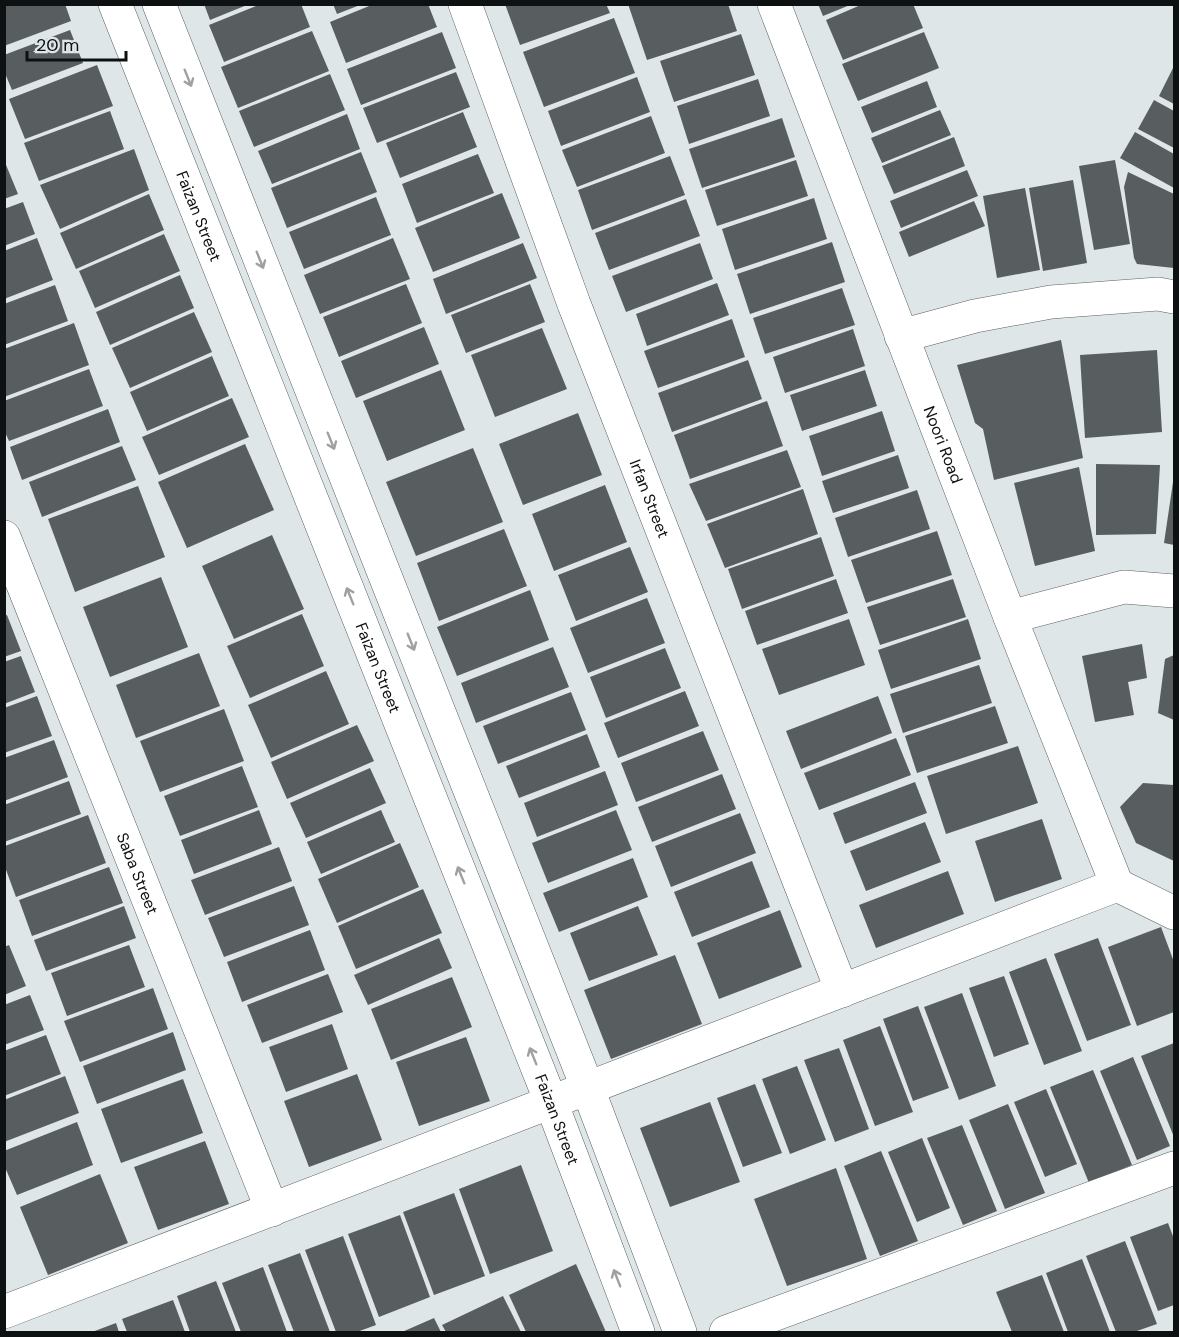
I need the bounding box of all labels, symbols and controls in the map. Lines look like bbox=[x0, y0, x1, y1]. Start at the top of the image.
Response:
scale bar bbox=[27, 24, 126, 62]
text: 20 m bbox=[36, 33, 79, 57]
one-way arrow bbox=[183, 69, 194, 87]
street label: Faizan Street bbox=[171, 168, 226, 264]
one-way arrow bbox=[255, 250, 266, 268]
street label: Noori Road bbox=[919, 403, 968, 486]
one-way arrow bbox=[327, 431, 338, 450]
street label: Irfan Street bbox=[625, 457, 674, 541]
one-way arrow bbox=[344, 588, 355, 606]
street label: Faizan Street bbox=[351, 620, 405, 716]
one-way arrow bbox=[406, 632, 417, 651]
street label: Saba Street bbox=[112, 829, 163, 918]
one-way arrow bbox=[455, 866, 466, 885]
one-way arrow bbox=[527, 1047, 538, 1066]
street label: Faizan Street bbox=[530, 1071, 584, 1168]
one-way arrow bbox=[611, 1269, 622, 1288]

